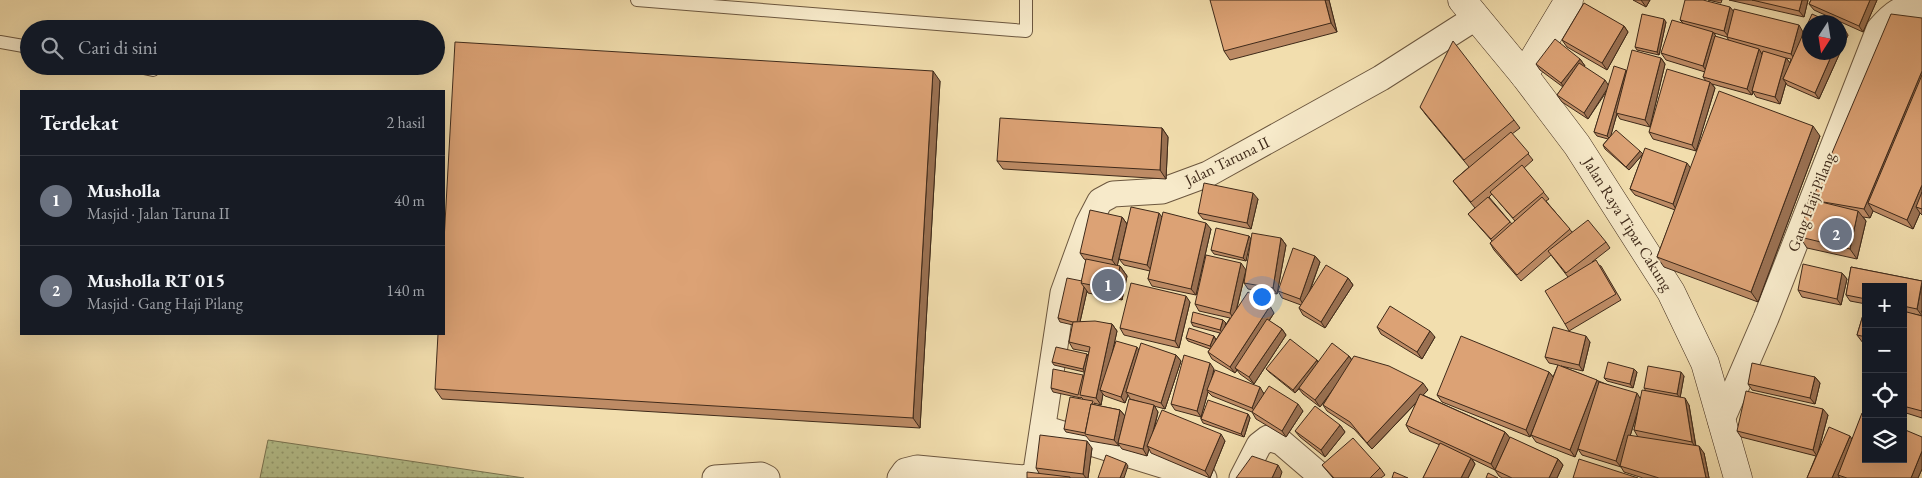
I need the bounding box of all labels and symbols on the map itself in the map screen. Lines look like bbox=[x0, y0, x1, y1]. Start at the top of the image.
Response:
north arrow bbox=[1802, 15, 1847, 60]
street label: Jalan Taruna II bbox=[1179, 131, 1273, 191]
street label: Gang Haji Pilang bbox=[1782, 148, 1840, 255]
street label: Jalan Raya Tipar Cakung bbox=[1577, 151, 1678, 296]
pin: 2 bbox=[1820, 215, 1852, 253]
pin: 1 bbox=[1092, 266, 1124, 304]
your location bbox=[1249, 284, 1275, 310]

